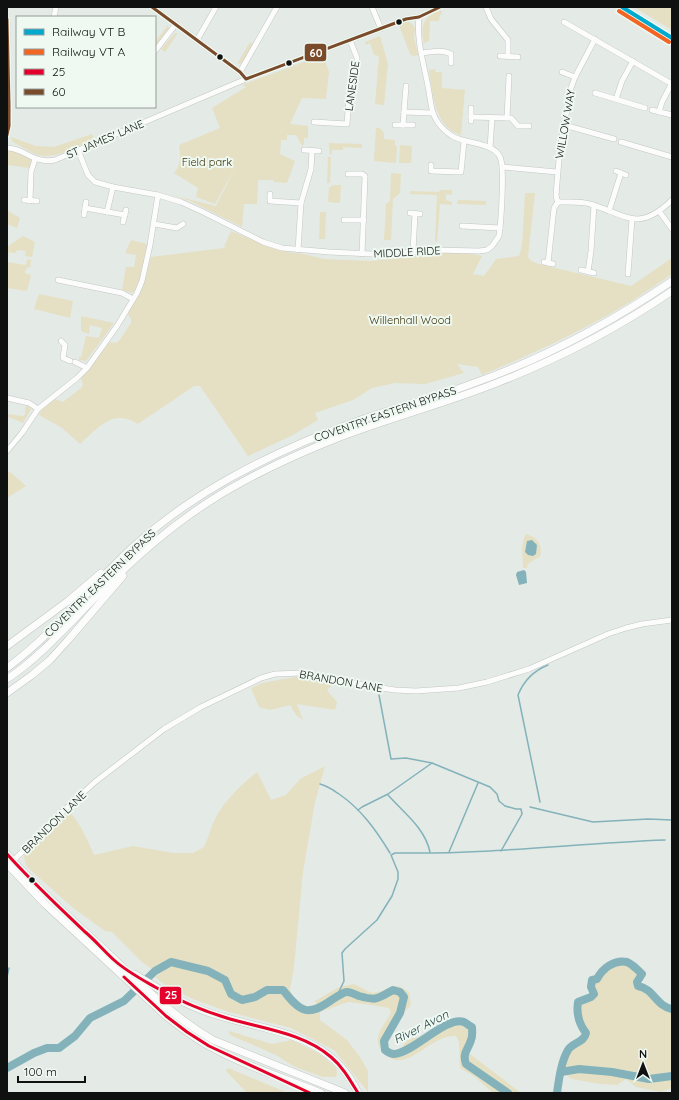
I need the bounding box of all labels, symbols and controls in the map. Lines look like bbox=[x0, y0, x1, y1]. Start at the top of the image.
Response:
legend bbox=[16, 16, 156, 108]
unlabelled marker bbox=[394, 17, 404, 27]
text: Railway VT B bbox=[52, 24, 126, 39]
line badge: 60 bbox=[304, 43, 327, 62]
text: Railway VT A bbox=[52, 44, 126, 59]
text: 60 bbox=[310, 46, 323, 60]
unlabelled marker bbox=[215, 52, 225, 62]
unlabelled marker bbox=[284, 58, 294, 68]
street label: LANESIDE bbox=[342, 60, 362, 112]
text: 25 bbox=[52, 64, 65, 79]
text: 60 bbox=[52, 84, 66, 99]
street label: WILLOW WAY bbox=[552, 88, 578, 160]
street label: ST JAMES' LANE bbox=[64, 116, 146, 162]
park label: Field park bbox=[182, 155, 232, 169]
street label: MIDDLE RIDE bbox=[373, 243, 441, 261]
park label: Willenhall Wood bbox=[369, 313, 451, 327]
street label: COVENTRY EASTERN BYPASS bbox=[312, 383, 458, 445]
street label: COVENTRY EASTERN BYPASS bbox=[41, 526, 159, 640]
street label: BRANDON LANE bbox=[298, 667, 384, 695]
street label: BRANDON LANE bbox=[19, 788, 89, 856]
unlabelled marker bbox=[27, 875, 37, 885]
line badge: 25 bbox=[159, 986, 182, 1005]
text: 25 bbox=[165, 988, 177, 1002]
water label: River Avon bbox=[391, 1006, 452, 1047]
north arrow bbox=[623, 1044, 663, 1084]
text: N bbox=[639, 1047, 647, 1061]
scale bar bbox=[18, 1058, 85, 1084]
text: 100 m bbox=[24, 1064, 57, 1079]

